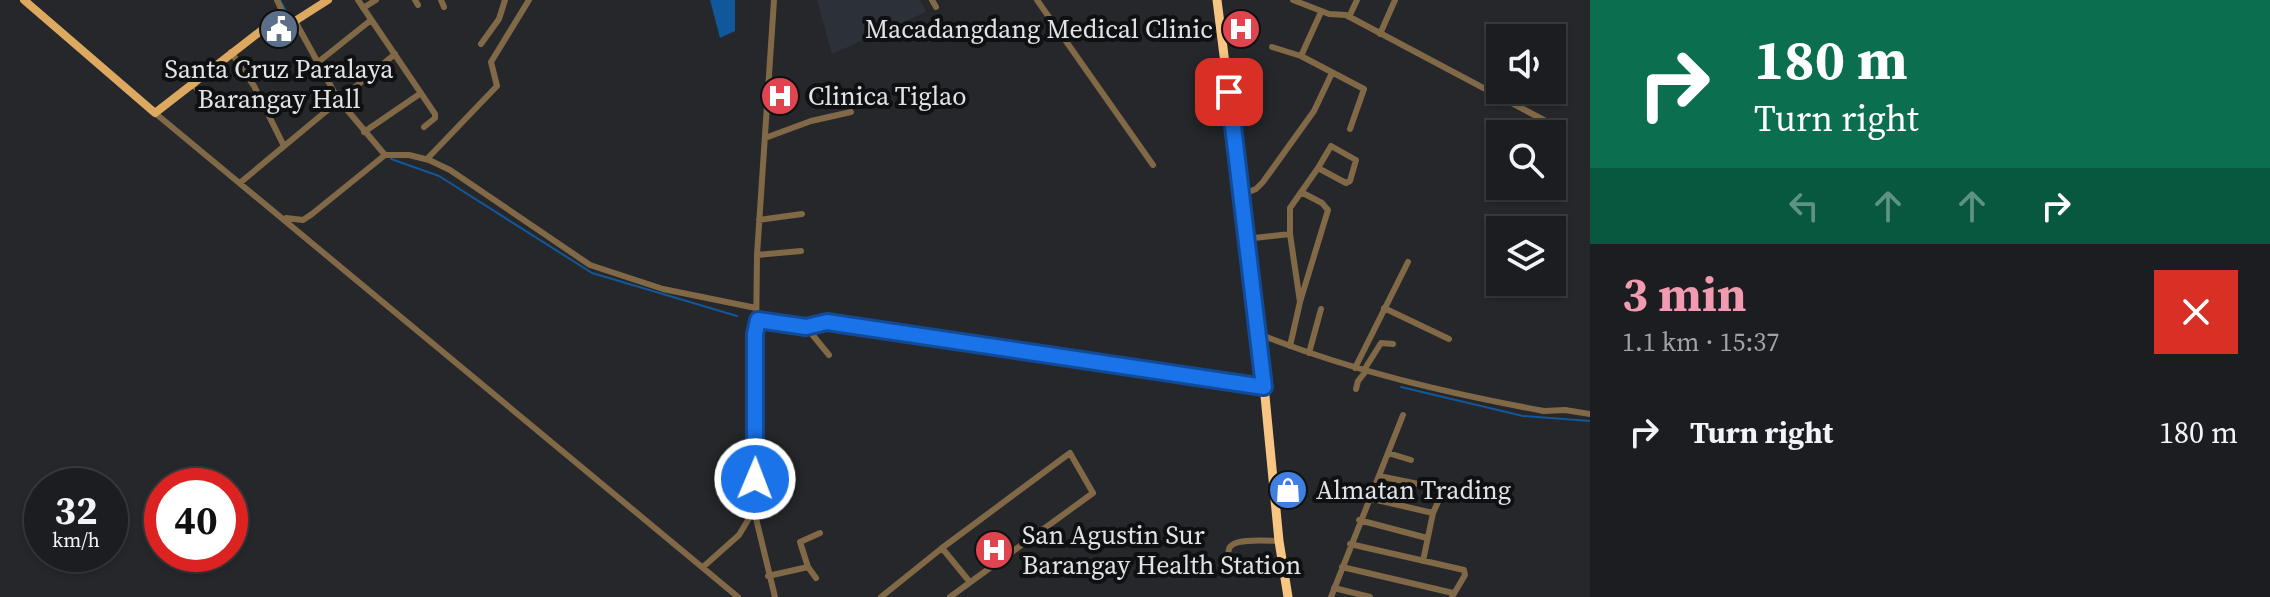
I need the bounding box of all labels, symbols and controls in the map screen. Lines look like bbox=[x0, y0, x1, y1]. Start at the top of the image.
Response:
public building icon: Santa Cruz Paralaya Barangay Hall bbox=[258, 8, 300, 50]
hospital icon: Macadangdang Medical Clinic bbox=[1220, 8, 1262, 50]
place label: Macadangdang Medical Clinic bbox=[865, 11, 1213, 47]
text: 180 m bbox=[1754, 21, 1908, 98]
map controls bbox=[1486, 24, 1566, 296]
button: sound bbox=[1486, 24, 1566, 104]
icon: right bbox=[1622, 32, 1726, 136]
place label: Santa Cruz Paralaya Barangay Hall bbox=[164, 51, 394, 117]
pin bbox=[1195, 58, 1263, 126]
icon: arrive bbox=[1207, 70, 1251, 114]
hospital icon: Clinica Tiglao bbox=[759, 75, 801, 117]
place label: Clinica Tiglao bbox=[808, 78, 967, 114]
text: Turn right bbox=[1754, 94, 1919, 143]
button: search bbox=[1486, 120, 1566, 200]
icon: left bbox=[1782, 184, 1826, 228]
icon: ahead bbox=[1866, 184, 1910, 228]
icon: ahead bbox=[1950, 184, 1994, 228]
icon: right bbox=[2034, 184, 2078, 228]
button: layers bbox=[1486, 216, 1566, 296]
text: 3 min bbox=[1622, 261, 1747, 327]
button: close bbox=[2154, 270, 2238, 354]
text: 1.1 km · 15:37 bbox=[1622, 324, 1779, 360]
icon: right bbox=[1622, 410, 1666, 454]
text: Turn right bbox=[1690, 412, 1833, 453]
text: 180 m bbox=[2159, 412, 2238, 453]
position arrow bbox=[713, 437, 797, 521]
speed limit sign: 40 bbox=[144, 468, 248, 572]
shop icon: Almatan Trading bbox=[1267, 469, 1309, 511]
place label: Almatan Trading bbox=[1316, 472, 1511, 508]
text: 32 bbox=[54, 483, 98, 537]
place label: San Agustin Sur Barangay Health Station bbox=[1022, 517, 1301, 583]
text: km/h bbox=[52, 526, 100, 554]
hospital icon: San Agustin Sur Barangay Health Station bbox=[973, 529, 1015, 571]

